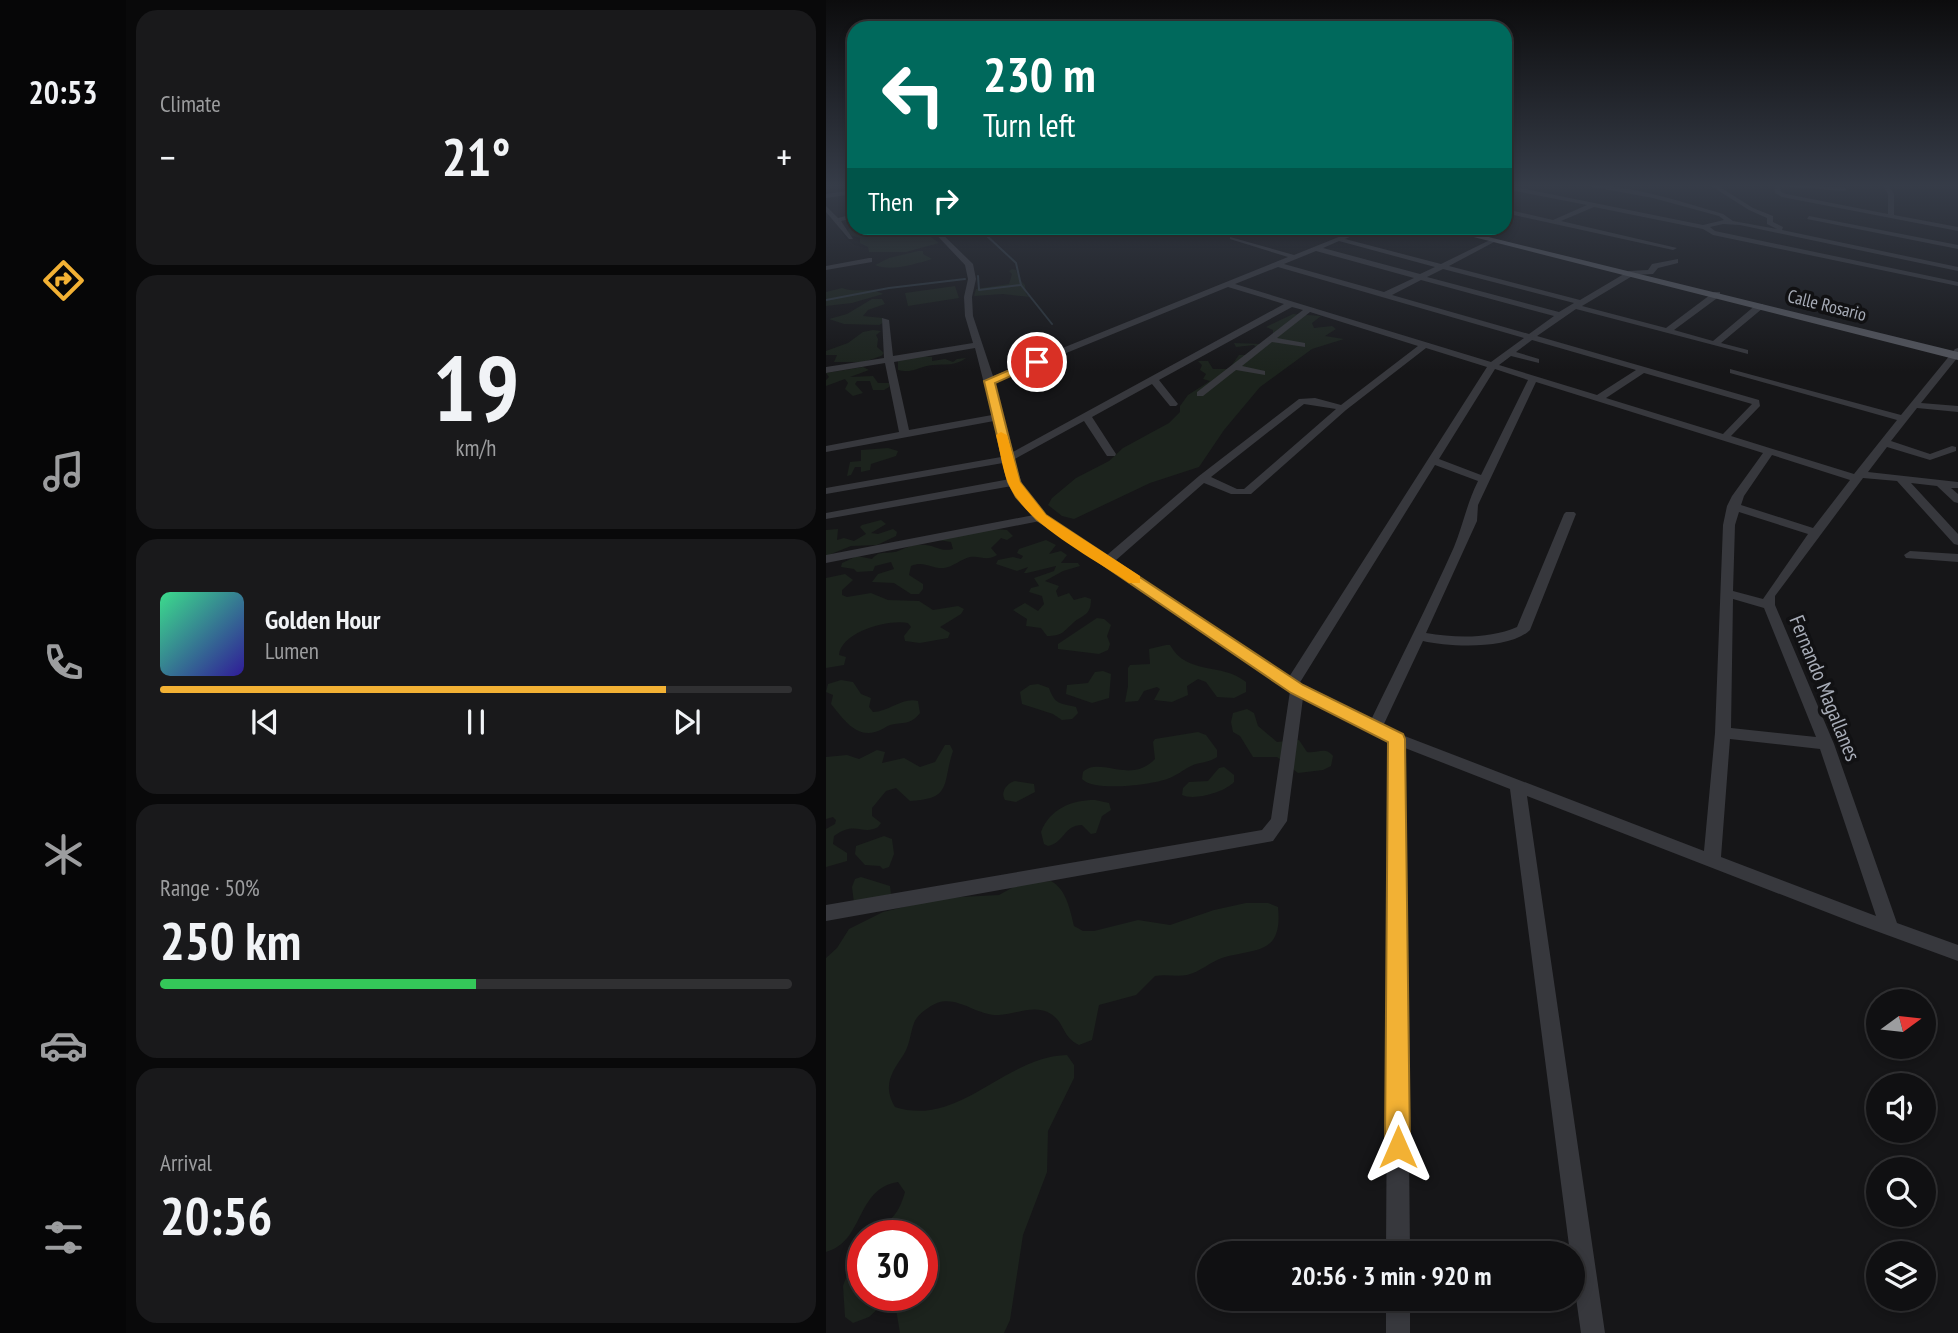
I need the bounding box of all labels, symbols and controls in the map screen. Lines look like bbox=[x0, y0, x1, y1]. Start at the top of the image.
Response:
text: 230 m bbox=[983, 42, 1096, 106]
icon: left bbox=[868, 49, 959, 140]
text: 20:53 bbox=[28, 71, 98, 113]
text: Climate bbox=[160, 89, 221, 118]
text: Turn left bbox=[983, 104, 1075, 146]
text: 21° bbox=[442, 123, 510, 190]
text: − bbox=[160, 132, 176, 181]
text: + bbox=[776, 132, 792, 181]
icon: right bbox=[927, 182, 965, 220]
text: Then bbox=[868, 185, 913, 218]
icon: directions bbox=[39, 256, 88, 305]
street label: Calle Rosario bbox=[1785, 284, 1869, 326]
text: 19 bbox=[433, 328, 520, 446]
pin bbox=[1007, 332, 1067, 392]
icon: arrive bbox=[1018, 343, 1056, 381]
text: km/h bbox=[456, 433, 496, 462]
icon: music bbox=[39, 447, 88, 496]
text: Golden Hour bbox=[265, 603, 380, 636]
street label: Fernando Magallanes bbox=[1783, 611, 1867, 765]
text: Lumen bbox=[265, 636, 319, 665]
icon: phone bbox=[39, 638, 88, 687]
icon: previous bbox=[246, 703, 284, 741]
icon: pause bbox=[457, 703, 495, 741]
icon: next bbox=[668, 703, 706, 741]
icon: climate bbox=[39, 830, 88, 879]
text: Range · 50% bbox=[160, 873, 260, 902]
text: 250 km bbox=[160, 907, 301, 974]
north arrow bbox=[1866, 989, 1936, 1059]
map controls bbox=[1866, 989, 1936, 1311]
icon: car bbox=[39, 1021, 88, 1070]
button: sound bbox=[1866, 1073, 1936, 1143]
position arrow bbox=[1361, 1110, 1435, 1184]
text: Arrival bbox=[160, 1148, 212, 1177]
button: search bbox=[1866, 1157, 1936, 1227]
text: 20:56 bbox=[160, 1182, 272, 1249]
icon: filters bbox=[39, 1213, 88, 1262]
speed limit sign: 30 bbox=[847, 1220, 938, 1311]
button: layers bbox=[1866, 1241, 1936, 1311]
text: 20:56 · 3 min · 920 m bbox=[1291, 1259, 1491, 1292]

